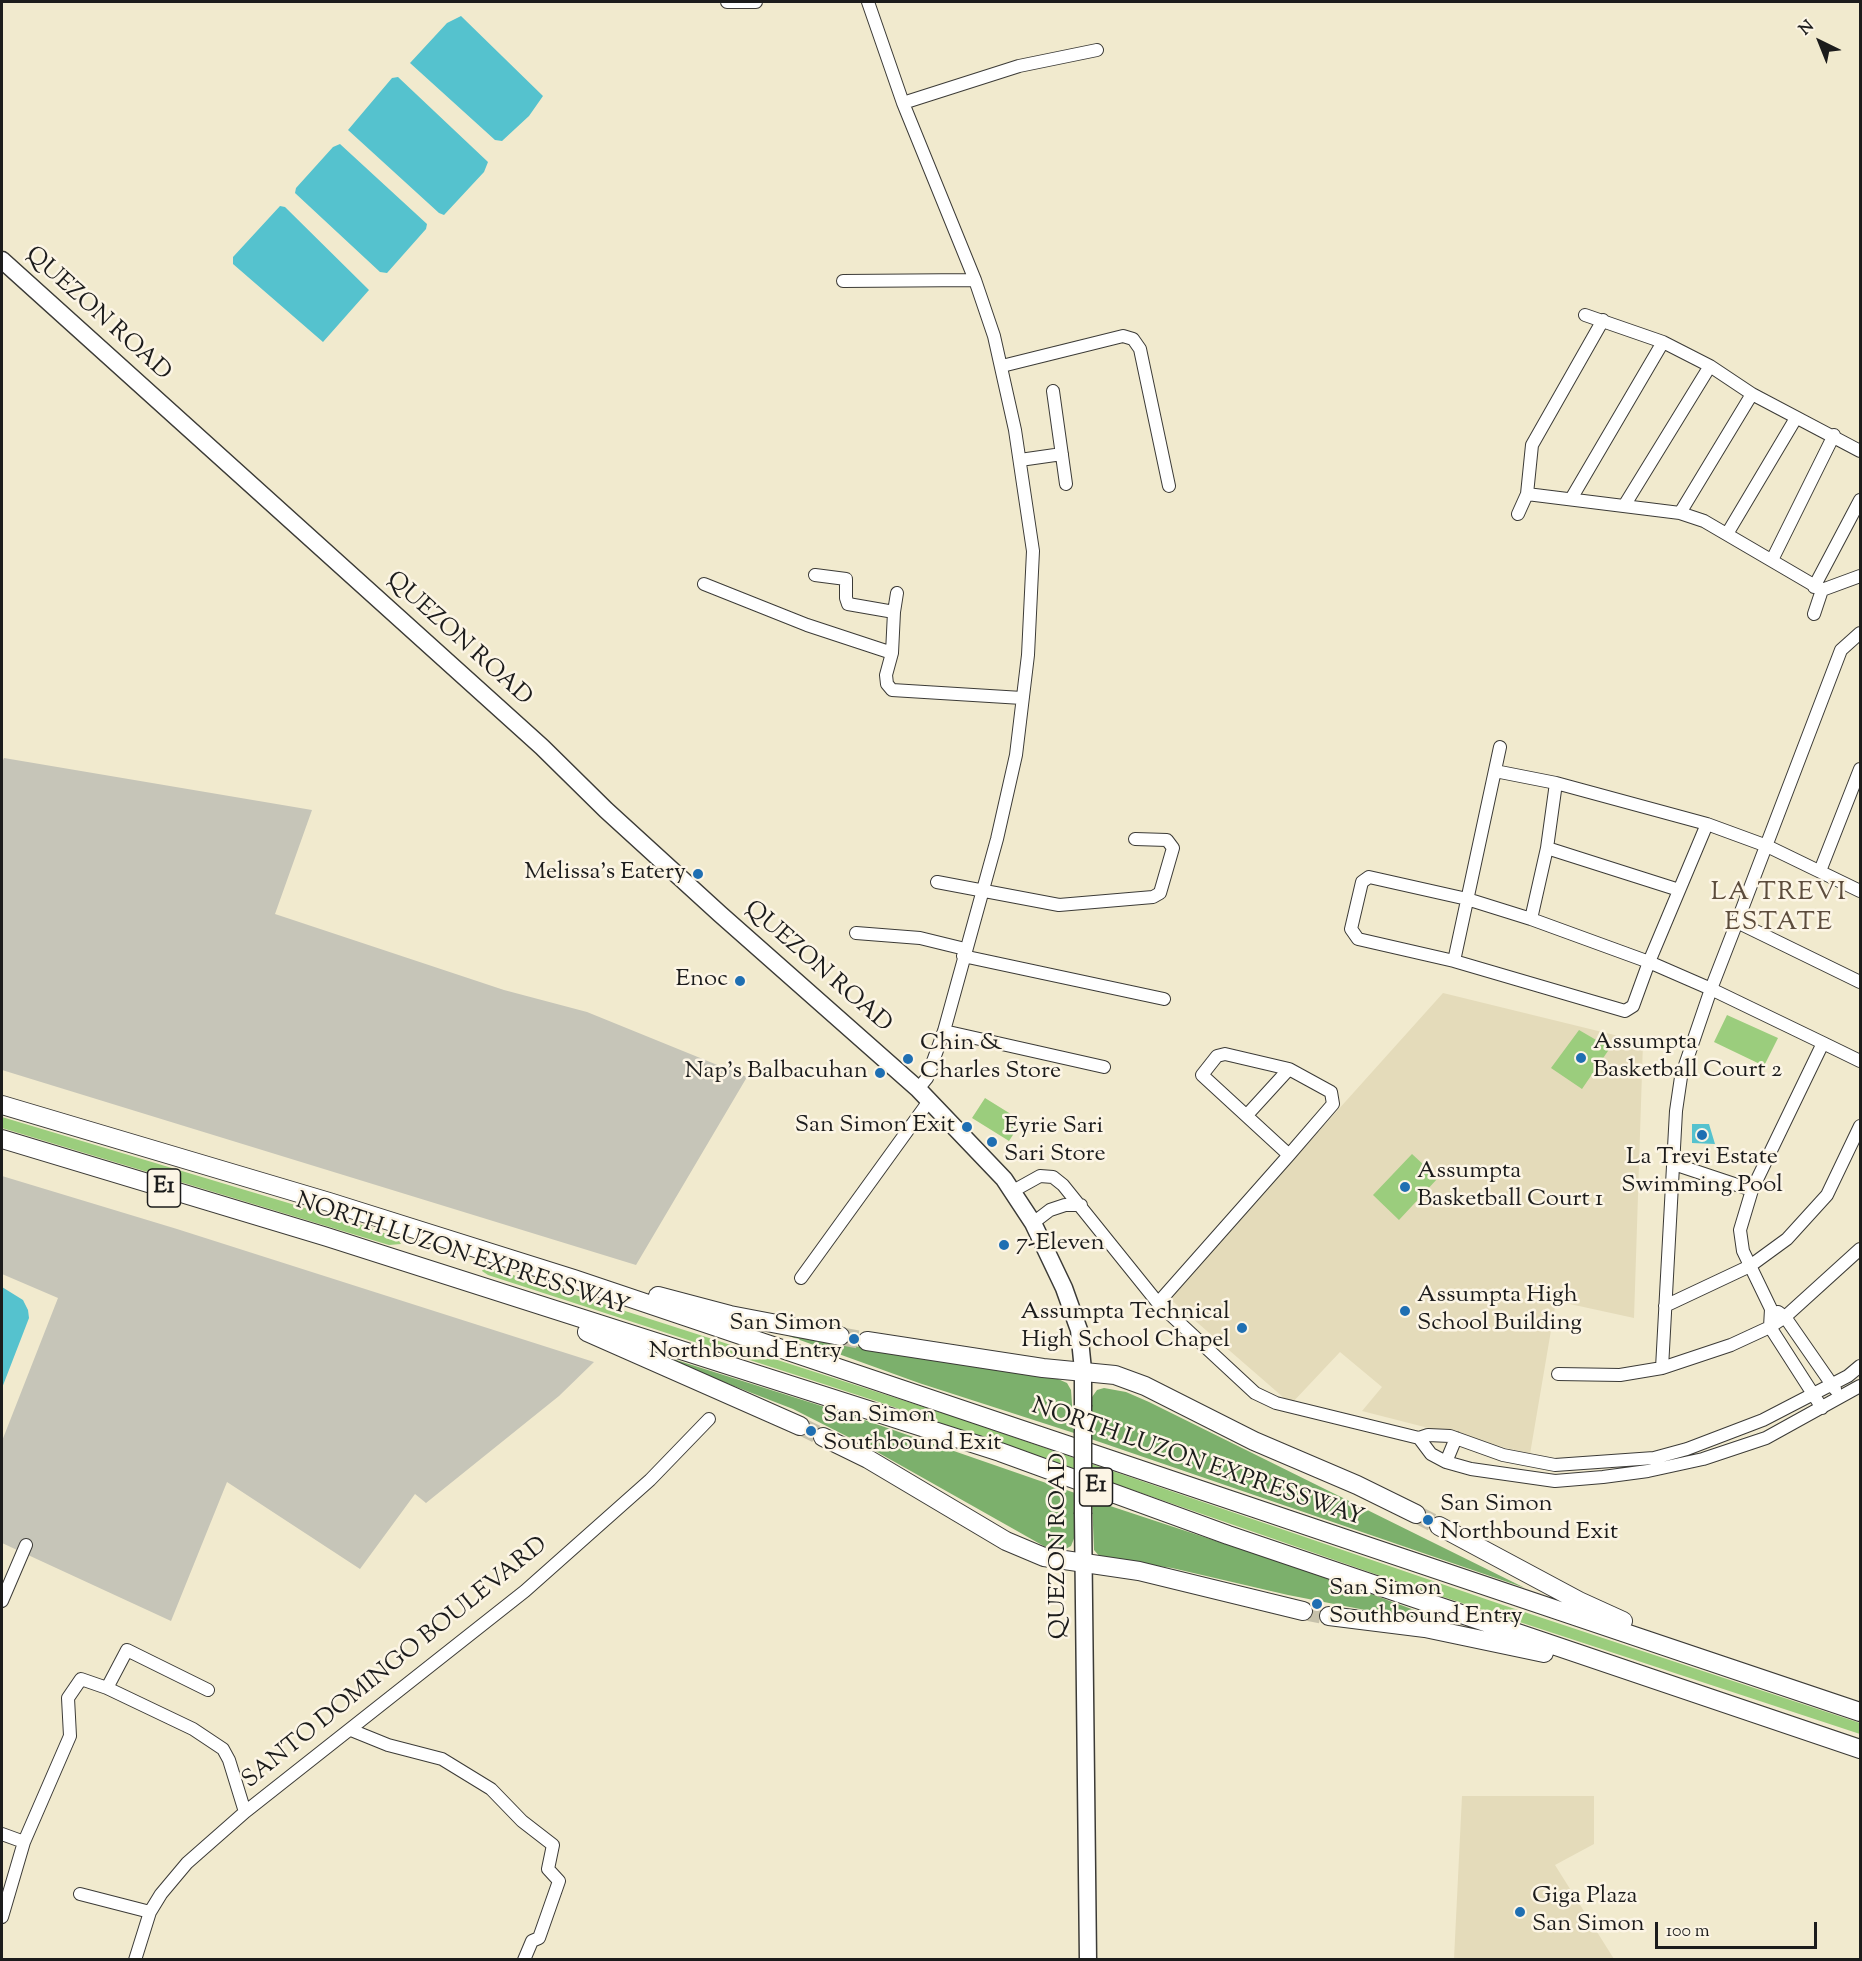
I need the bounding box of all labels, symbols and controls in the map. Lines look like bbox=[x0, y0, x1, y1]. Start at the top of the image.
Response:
north arrow bbox=[1790, 12, 1850, 72]
text: N bbox=[1795, 16, 1820, 41]
street label: QUEZON ROAD bbox=[18, 242, 176, 388]
street label: QUEZON ROAD bbox=[379, 567, 537, 713]
place label: Melissa's Eatery bbox=[524, 860, 686, 888]
marker: Melissa's Eatery bbox=[691, 867, 705, 881]
district label: LA TREVI ESTATE bbox=[1711, 879, 1847, 940]
street label: QUEZON ROAD bbox=[737, 896, 897, 1040]
place label: Enoc bbox=[676, 967, 728, 995]
marker: Enoc bbox=[733, 974, 747, 988]
place label: Assumpta Basketball Court 2 bbox=[1593, 1030, 1782, 1086]
place label: Chin & Charles Store bbox=[920, 1031, 1061, 1087]
marker: Assumpta Basketball Court 2 bbox=[1574, 1051, 1588, 1065]
marker: Chin & Charles Store bbox=[901, 1052, 915, 1066]
place label: Nap's Balbacuhan bbox=[684, 1059, 868, 1087]
marker: Nap's Balbacuhan bbox=[873, 1066, 887, 1080]
place label: San Simon Exit bbox=[795, 1113, 955, 1141]
place label: Eyrie Sari Sari Store bbox=[1004, 1114, 1106, 1170]
marker: San Simon Exit bbox=[960, 1120, 974, 1134]
marker: La Trevi Estate Swimming Pool bbox=[1695, 1128, 1709, 1142]
marker: Eyrie Sari Sari Store bbox=[985, 1135, 999, 1149]
place label: La Trevi Estate Swimming Pool bbox=[1621, 1145, 1783, 1201]
place label: Assumpta Basketball Court 1 bbox=[1417, 1159, 1603, 1215]
road number: E1 bbox=[148, 1169, 180, 1207]
marker: Assumpta Basketball Court 1 bbox=[1398, 1180, 1412, 1194]
street label: NORTH LUZON EXPRESSWAY bbox=[291, 1188, 633, 1324]
place label: 7-Eleven bbox=[1016, 1231, 1105, 1259]
marker: 7-Eleven bbox=[997, 1238, 1011, 1252]
place label: Assumpta High School Building bbox=[1417, 1283, 1582, 1339]
place label: Assumpta Technical High School Chapel bbox=[1020, 1300, 1230, 1356]
marker: Assumpta High School Building bbox=[1398, 1304, 1412, 1318]
place label: San Simon Northbound Entry bbox=[649, 1311, 842, 1367]
marker: Assumpta Technical High School Chapel bbox=[1235, 1321, 1249, 1335]
marker: San Simon Northbound Entry bbox=[847, 1332, 861, 1346]
street label: NORTH LUZON EXPRESSWAY bbox=[1027, 1394, 1367, 1534]
place label: San Simon Southbound Exit bbox=[823, 1403, 1002, 1459]
marker: San Simon Southbound Exit bbox=[804, 1424, 818, 1438]
street label: QUEZON ROAD bbox=[1046, 1453, 1074, 1639]
road number: E1 bbox=[1080, 1468, 1112, 1506]
place label: San Simon Northbound Exit bbox=[1440, 1492, 1618, 1548]
marker: San Simon Northbound Exit bbox=[1421, 1513, 1435, 1527]
street label: SANTO DOMINGO BOULEVARD bbox=[238, 1532, 554, 1796]
place label: San Simon Southbound Entry bbox=[1329, 1576, 1523, 1632]
marker: San Simon Southbound Entry bbox=[1310, 1597, 1324, 1611]
place label: Giga Plaza San Simon bbox=[1532, 1884, 1645, 1940]
marker: Giga Plaza San Simon bbox=[1513, 1905, 1527, 1919]
scale bar bbox=[1658, 1910, 1820, 1948]
text: 100 m bbox=[1666, 1919, 1710, 1945]

